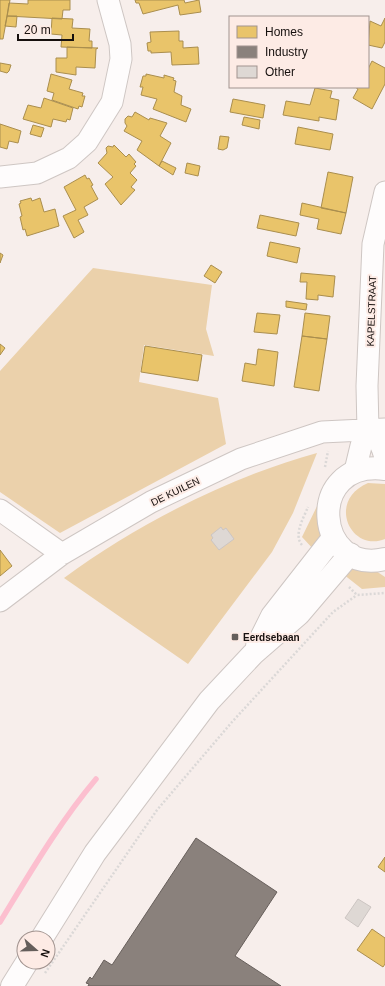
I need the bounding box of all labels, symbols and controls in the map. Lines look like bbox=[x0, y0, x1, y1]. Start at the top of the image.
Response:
scale bar bbox=[18, 16, 73, 42]
legend bbox=[229, 16, 369, 88]
text: 20 m bbox=[24, 23, 51, 37]
text: Homes bbox=[265, 25, 303, 39]
text: Industry bbox=[265, 45, 308, 59]
text: Other bbox=[265, 65, 295, 79]
street label: KAPELSTRAAT bbox=[365, 275, 378, 347]
street label: DE KUILEN bbox=[149, 475, 201, 508]
marker: Eerdsebaan bbox=[230, 632, 240, 642]
place label: Eerdsebaan bbox=[243, 632, 300, 643]
north arrow bbox=[16, 930, 56, 970]
text: N bbox=[38, 948, 52, 959]

